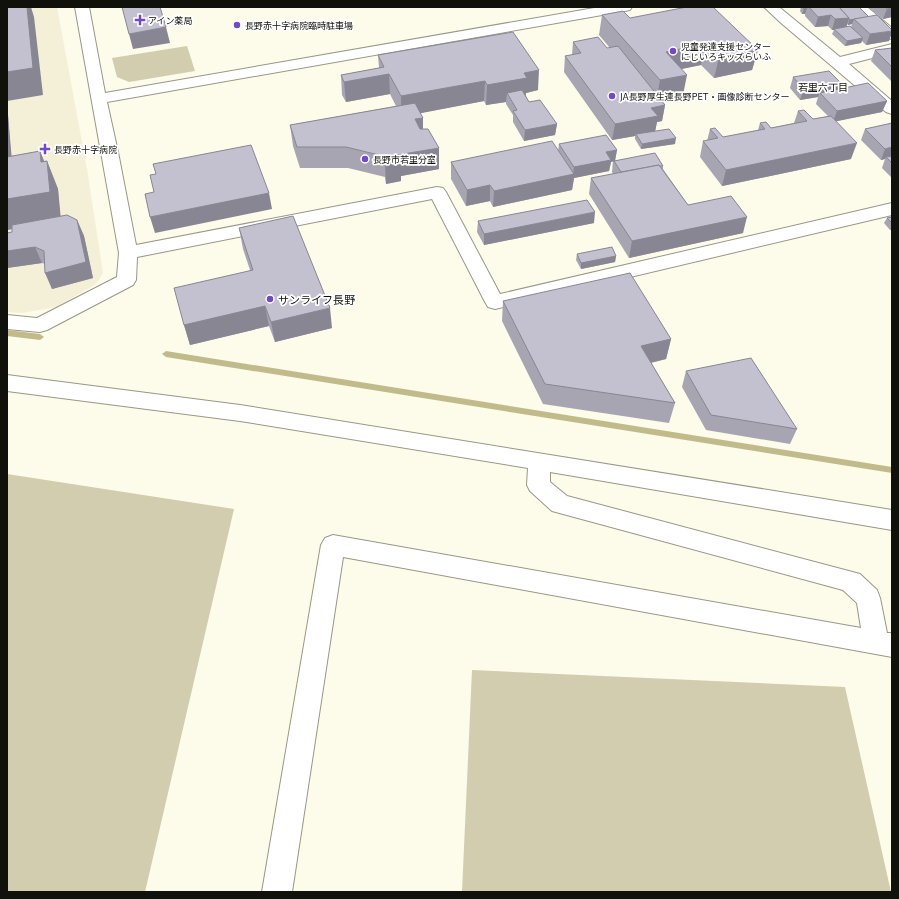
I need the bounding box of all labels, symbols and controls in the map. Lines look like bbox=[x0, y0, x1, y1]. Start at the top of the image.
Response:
marker: アイン薬局 bbox=[135, 15, 145, 25]
place label: アイン薬局 bbox=[148, 15, 193, 26]
marker: 長野赤十字病院臨時駐車場 bbox=[232, 20, 242, 30]
place label: 長野赤十字病院臨時駐車場 bbox=[245, 20, 353, 31]
place label: 児童発達支援センター にじいろキッズらいふ bbox=[681, 41, 771, 62]
marker: 児童発達支援センター にじいろキッズらいふ bbox=[668, 46, 678, 56]
district label: 若里六丁目 bbox=[798, 81, 848, 93]
marker: JA長野厚生連長野PET・画像診断センター bbox=[607, 91, 617, 101]
place label: JA長野厚生連長野PET・画像診断センター bbox=[620, 91, 790, 102]
marker: 長野赤十字病院 bbox=[39, 143, 51, 155]
place label: 長野赤十字病院 bbox=[54, 144, 117, 155]
marker: 長野市若里分室 bbox=[360, 154, 370, 164]
place label: 長野市若里分室 bbox=[373, 154, 436, 165]
place label: サンライフ長野 bbox=[278, 293, 355, 306]
marker: サンライフ長野 bbox=[265, 294, 275, 304]

